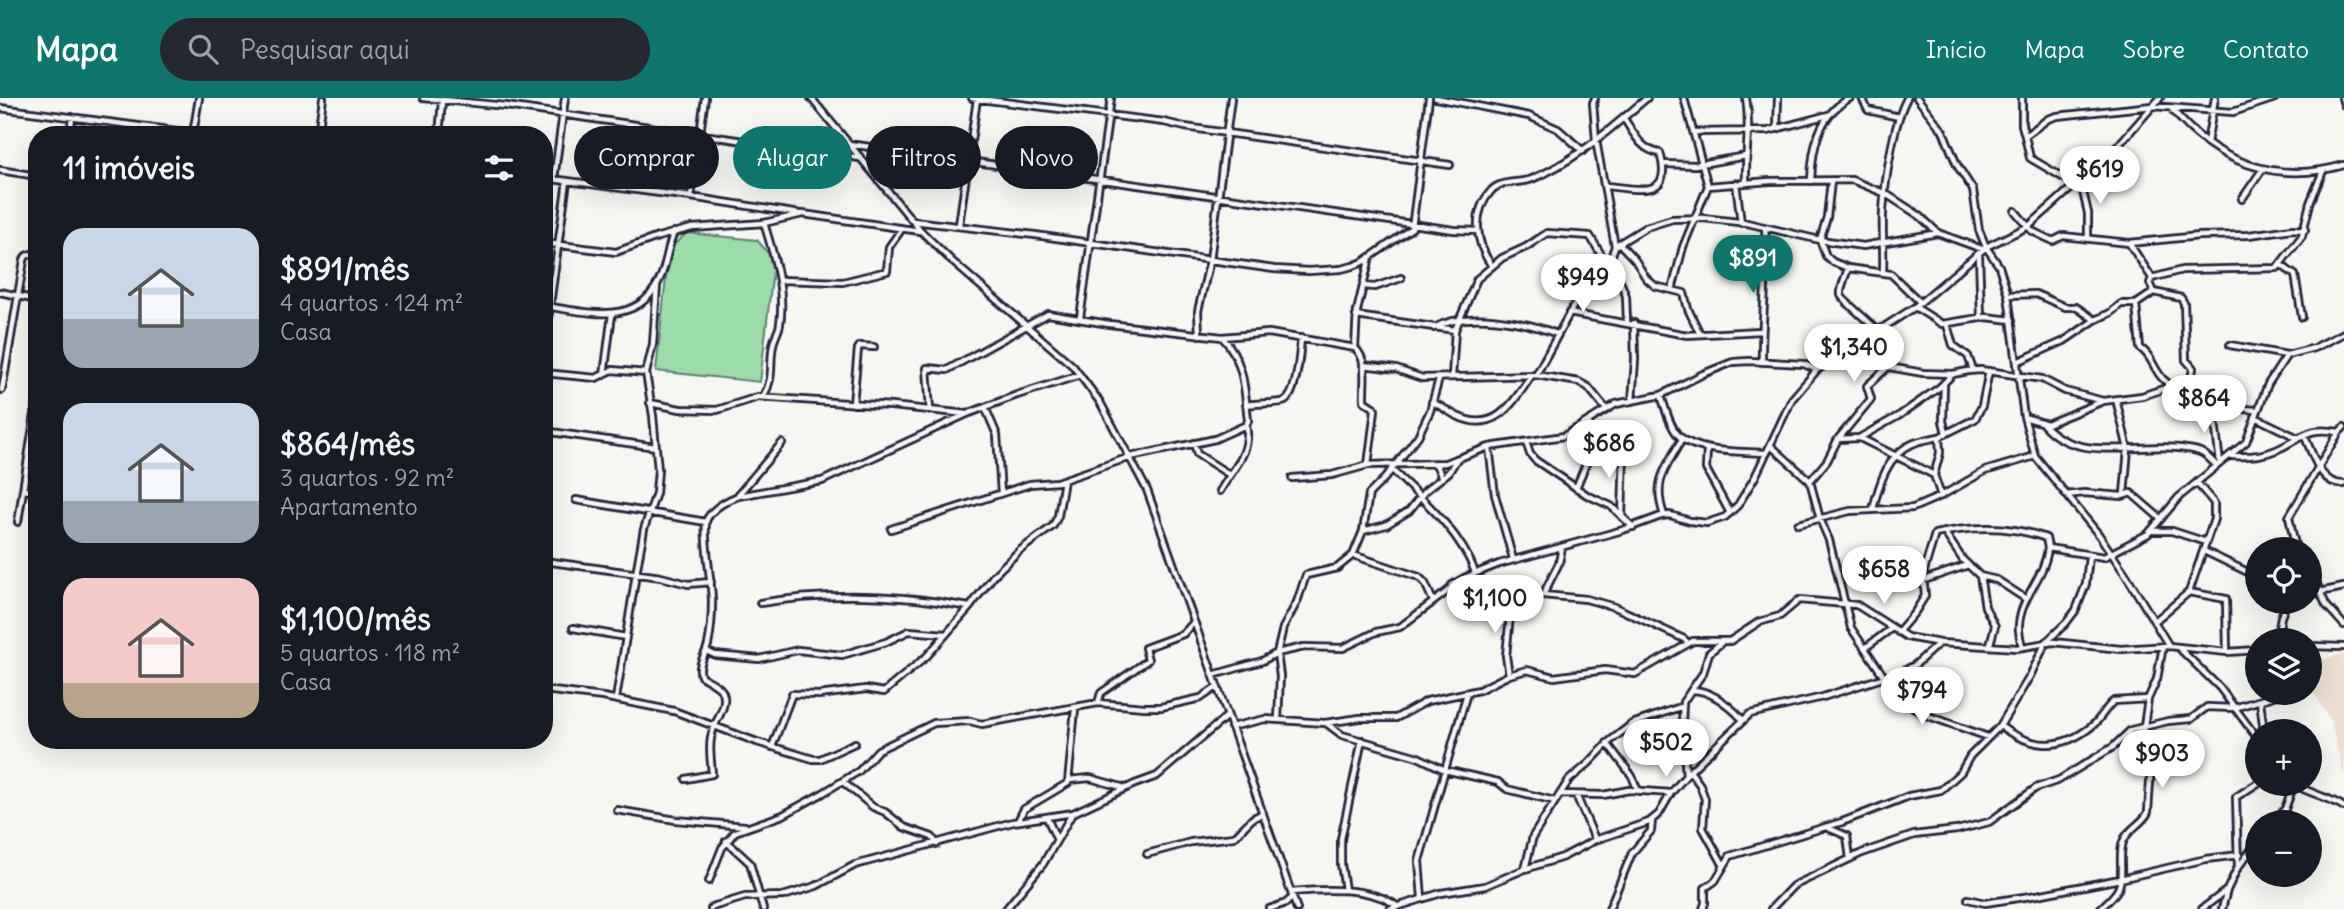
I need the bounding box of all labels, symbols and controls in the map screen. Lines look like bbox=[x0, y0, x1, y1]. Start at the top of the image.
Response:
search box bbox=[160, 18, 650, 81]
text: Mapa bbox=[35, 28, 118, 70]
icon: search bbox=[184, 30, 222, 68]
text: Pesquisar aqui bbox=[240, 33, 410, 66]
text: Início bbox=[1926, 34, 1986, 64]
text: Mapa bbox=[2024, 34, 2085, 64]
text: Sobre bbox=[2123, 34, 2185, 64]
text: Contato bbox=[2223, 34, 2309, 64]
chip: Comprar bbox=[574, 126, 719, 189]
chip: Alugar bbox=[733, 126, 852, 189]
chip: Filtros bbox=[866, 126, 981, 189]
chip: Novo bbox=[995, 126, 1098, 189]
pin: $619 bbox=[2059, 146, 2141, 206]
text: 11 imóveis bbox=[63, 149, 195, 187]
icon: filters bbox=[480, 149, 518, 187]
text: $619 bbox=[2076, 154, 2124, 183]
pin: $891 bbox=[1712, 236, 1794, 295]
text: $891 bbox=[1729, 243, 1777, 272]
text: $891/mês bbox=[280, 250, 410, 288]
pin: $949 bbox=[1542, 254, 1624, 314]
icon: home bbox=[119, 256, 203, 340]
text: $949 bbox=[1557, 262, 1609, 291]
text: 4 quartos · 124 m² bbox=[280, 288, 463, 317]
text: Casa bbox=[280, 317, 332, 346]
pin: $1,340 bbox=[1797, 324, 1911, 384]
text: $1,340 bbox=[1820, 332, 1888, 361]
pin: $864 bbox=[2163, 376, 2245, 435]
text: $864 bbox=[2178, 383, 2230, 412]
pin: $686 bbox=[1568, 420, 1650, 480]
text: $864/mês bbox=[280, 425, 415, 463]
text: $686 bbox=[1583, 428, 1635, 457]
icon: home bbox=[119, 431, 203, 515]
text: 3 quartos · 92 m² bbox=[280, 463, 454, 492]
text: Apartamento bbox=[280, 492, 418, 521]
map controls bbox=[2245, 537, 2322, 887]
button: locate bbox=[2245, 537, 2322, 614]
pin: $658 bbox=[1843, 546, 1925, 606]
text: $658 bbox=[1858, 554, 1910, 583]
pin: $1,100 bbox=[1438, 575, 1552, 635]
text: $1,100 bbox=[1463, 583, 1527, 612]
text: $1,100/mês bbox=[280, 600, 431, 638]
icon: home bbox=[119, 606, 203, 690]
button: layers bbox=[2245, 628, 2322, 705]
text: 5 quartos · 118 m² bbox=[280, 638, 460, 667]
text: Casa bbox=[280, 667, 332, 696]
pin: $794 bbox=[1881, 668, 1963, 727]
text: $794 bbox=[1897, 675, 1947, 704]
button: + bbox=[2245, 719, 2322, 796]
pin: $502 bbox=[1625, 720, 1707, 779]
text: $502 bbox=[1639, 727, 1693, 756]
pin: $903 bbox=[2121, 730, 2203, 790]
text: $903 bbox=[2135, 738, 2189, 767]
button: − bbox=[2245, 810, 2322, 887]

